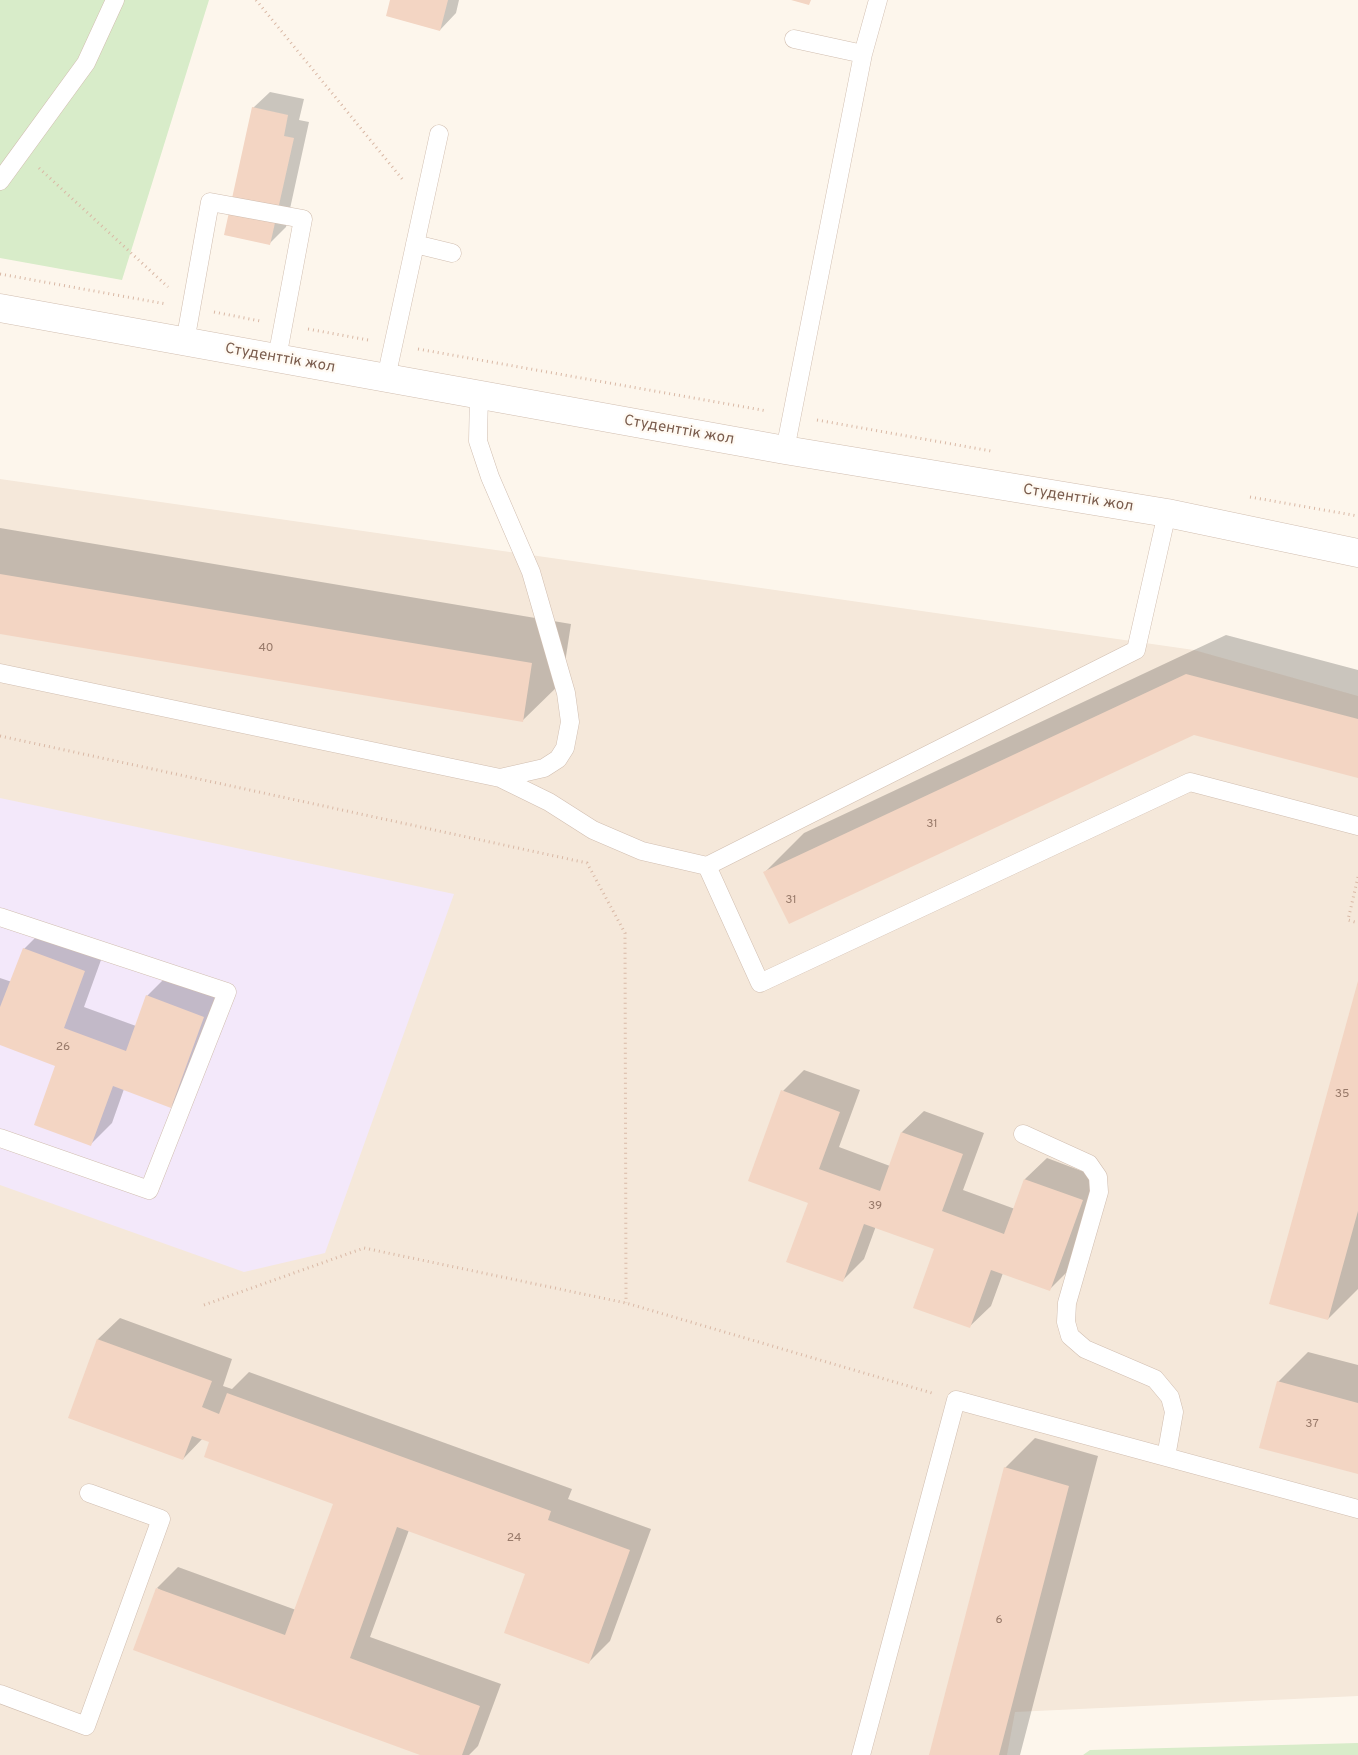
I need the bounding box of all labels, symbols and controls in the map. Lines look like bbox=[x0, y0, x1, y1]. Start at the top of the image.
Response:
street label: Студенттік жол bbox=[224, 340, 336, 378]
street label: Студенттік жол bbox=[623, 412, 735, 450]
street label: Студенттік жол bbox=[1022, 481, 1134, 517]
house number: 40 bbox=[258, 642, 274, 656]
house number: 31 bbox=[926, 818, 938, 832]
house number: 31 bbox=[785, 894, 797, 908]
house number: 26 bbox=[56, 1041, 70, 1055]
house number: 35 bbox=[1335, 1088, 1349, 1102]
house number: 39 bbox=[868, 1200, 882, 1214]
house number: 37 bbox=[1305, 1418, 1319, 1432]
house number: 24 bbox=[507, 1532, 521, 1546]
house number: 6 bbox=[995, 1614, 1003, 1628]

